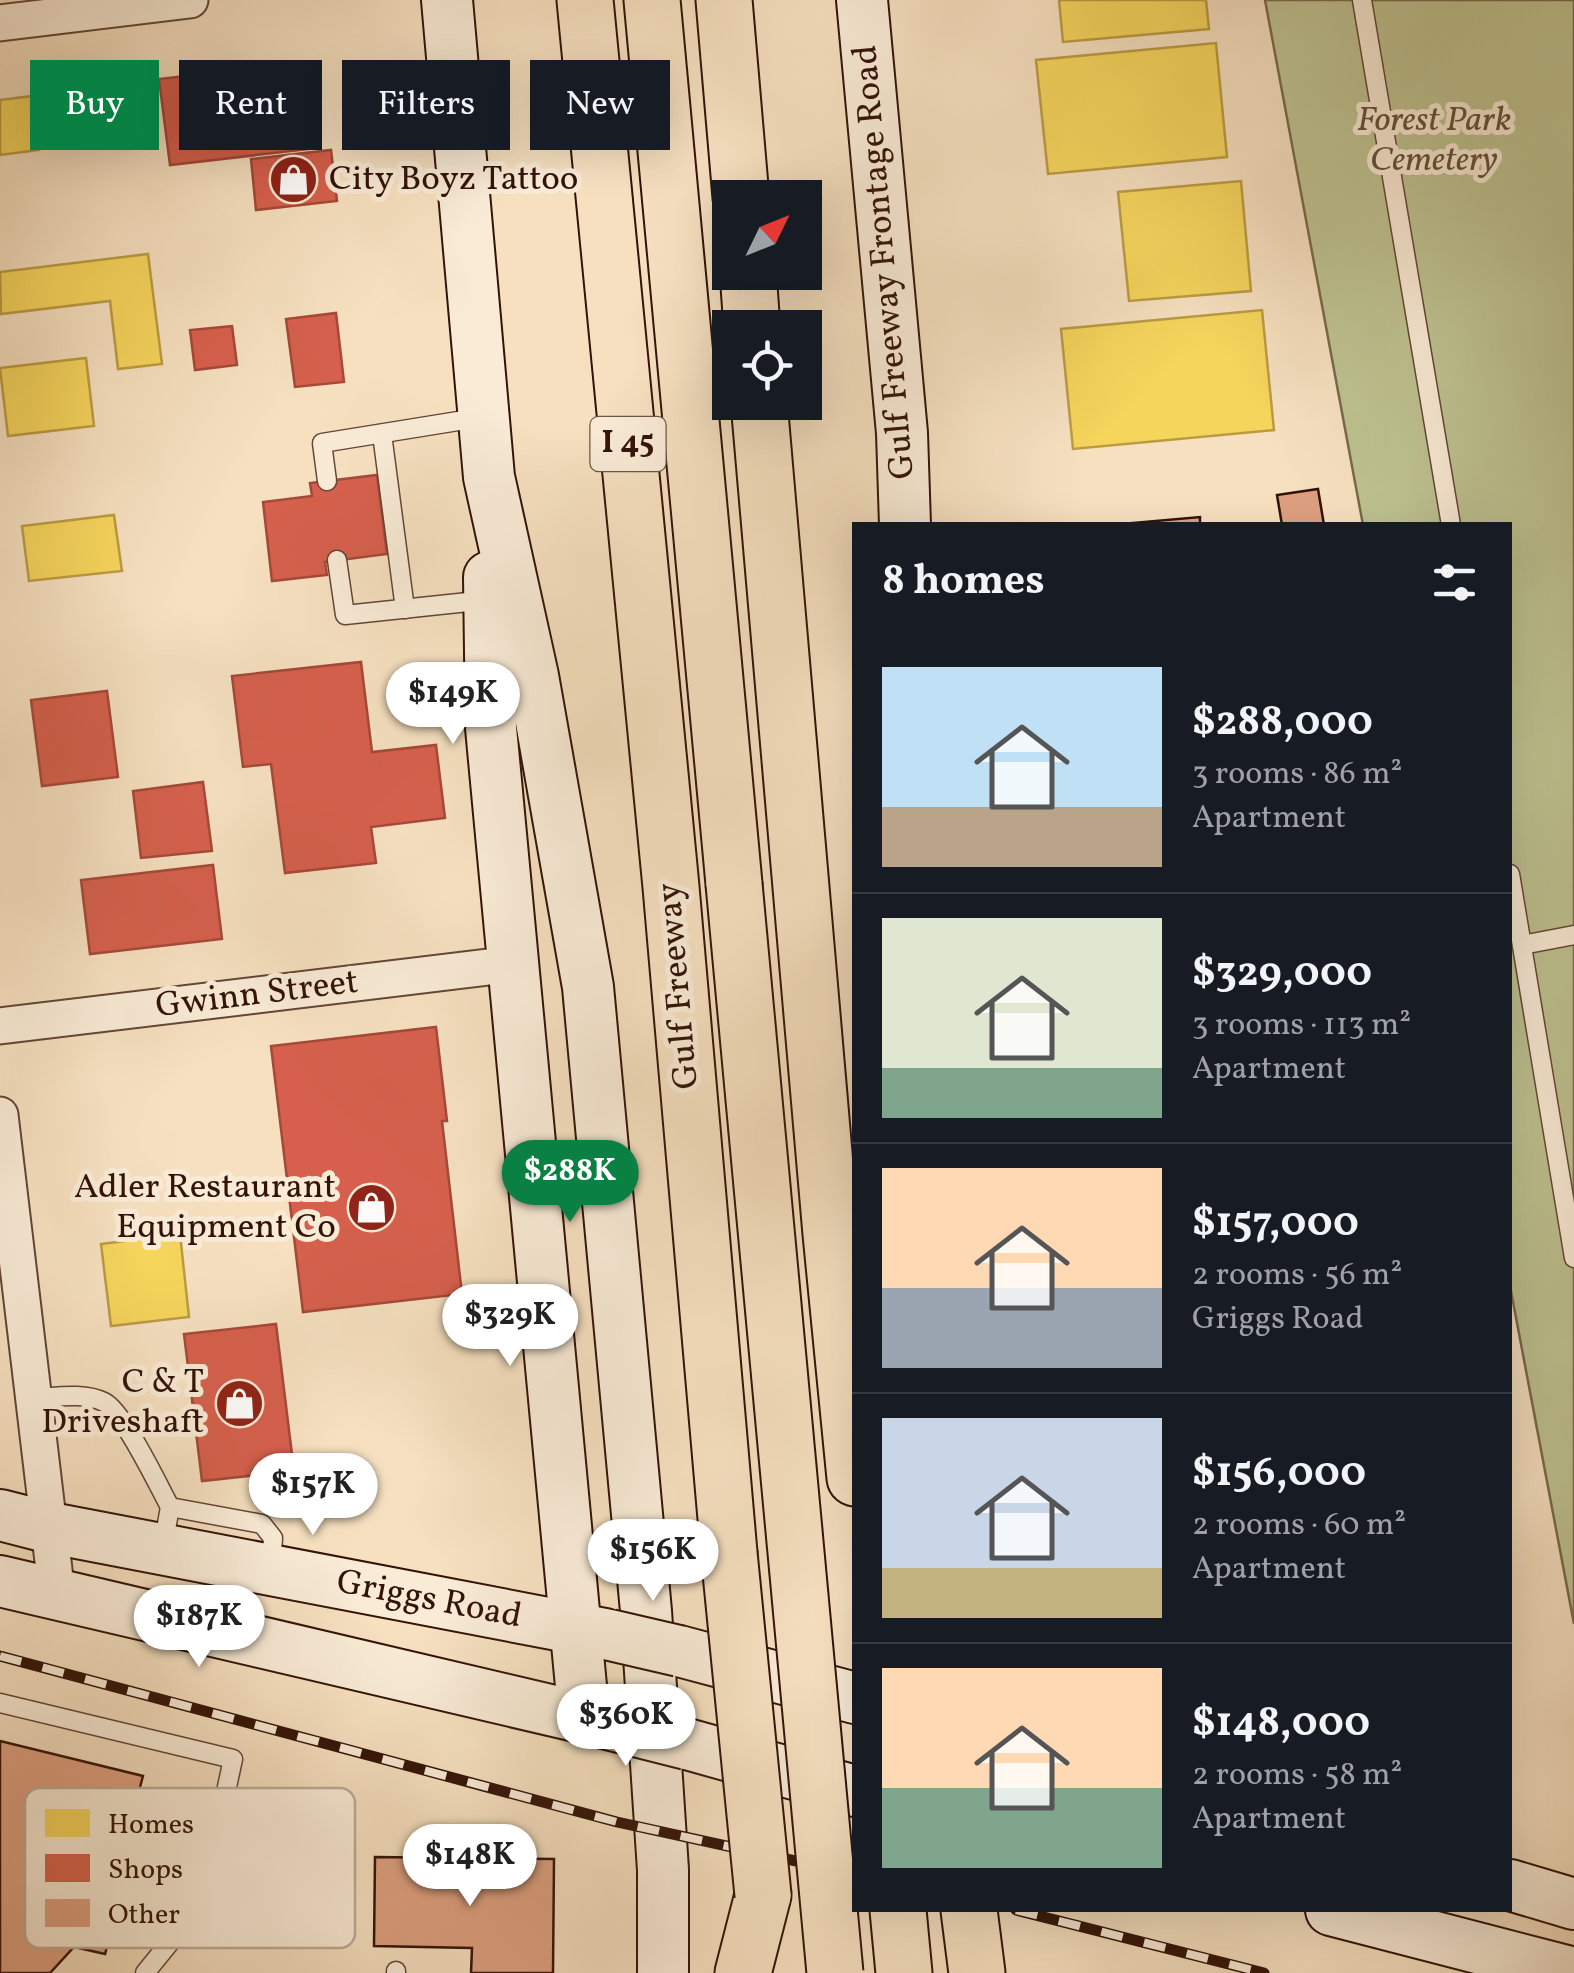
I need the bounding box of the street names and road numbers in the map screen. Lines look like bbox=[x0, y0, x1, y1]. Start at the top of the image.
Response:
street label: Gulf Freeway Frontage Road bbox=[842, 43, 928, 481]
road number: I 45 bbox=[590, 417, 666, 471]
street label: Gulf Freeway bbox=[646, 881, 712, 1091]
street label: Gwinn Street bbox=[153, 959, 361, 1031]
street label: Griggs Road bbox=[332, 1559, 526, 1641]

